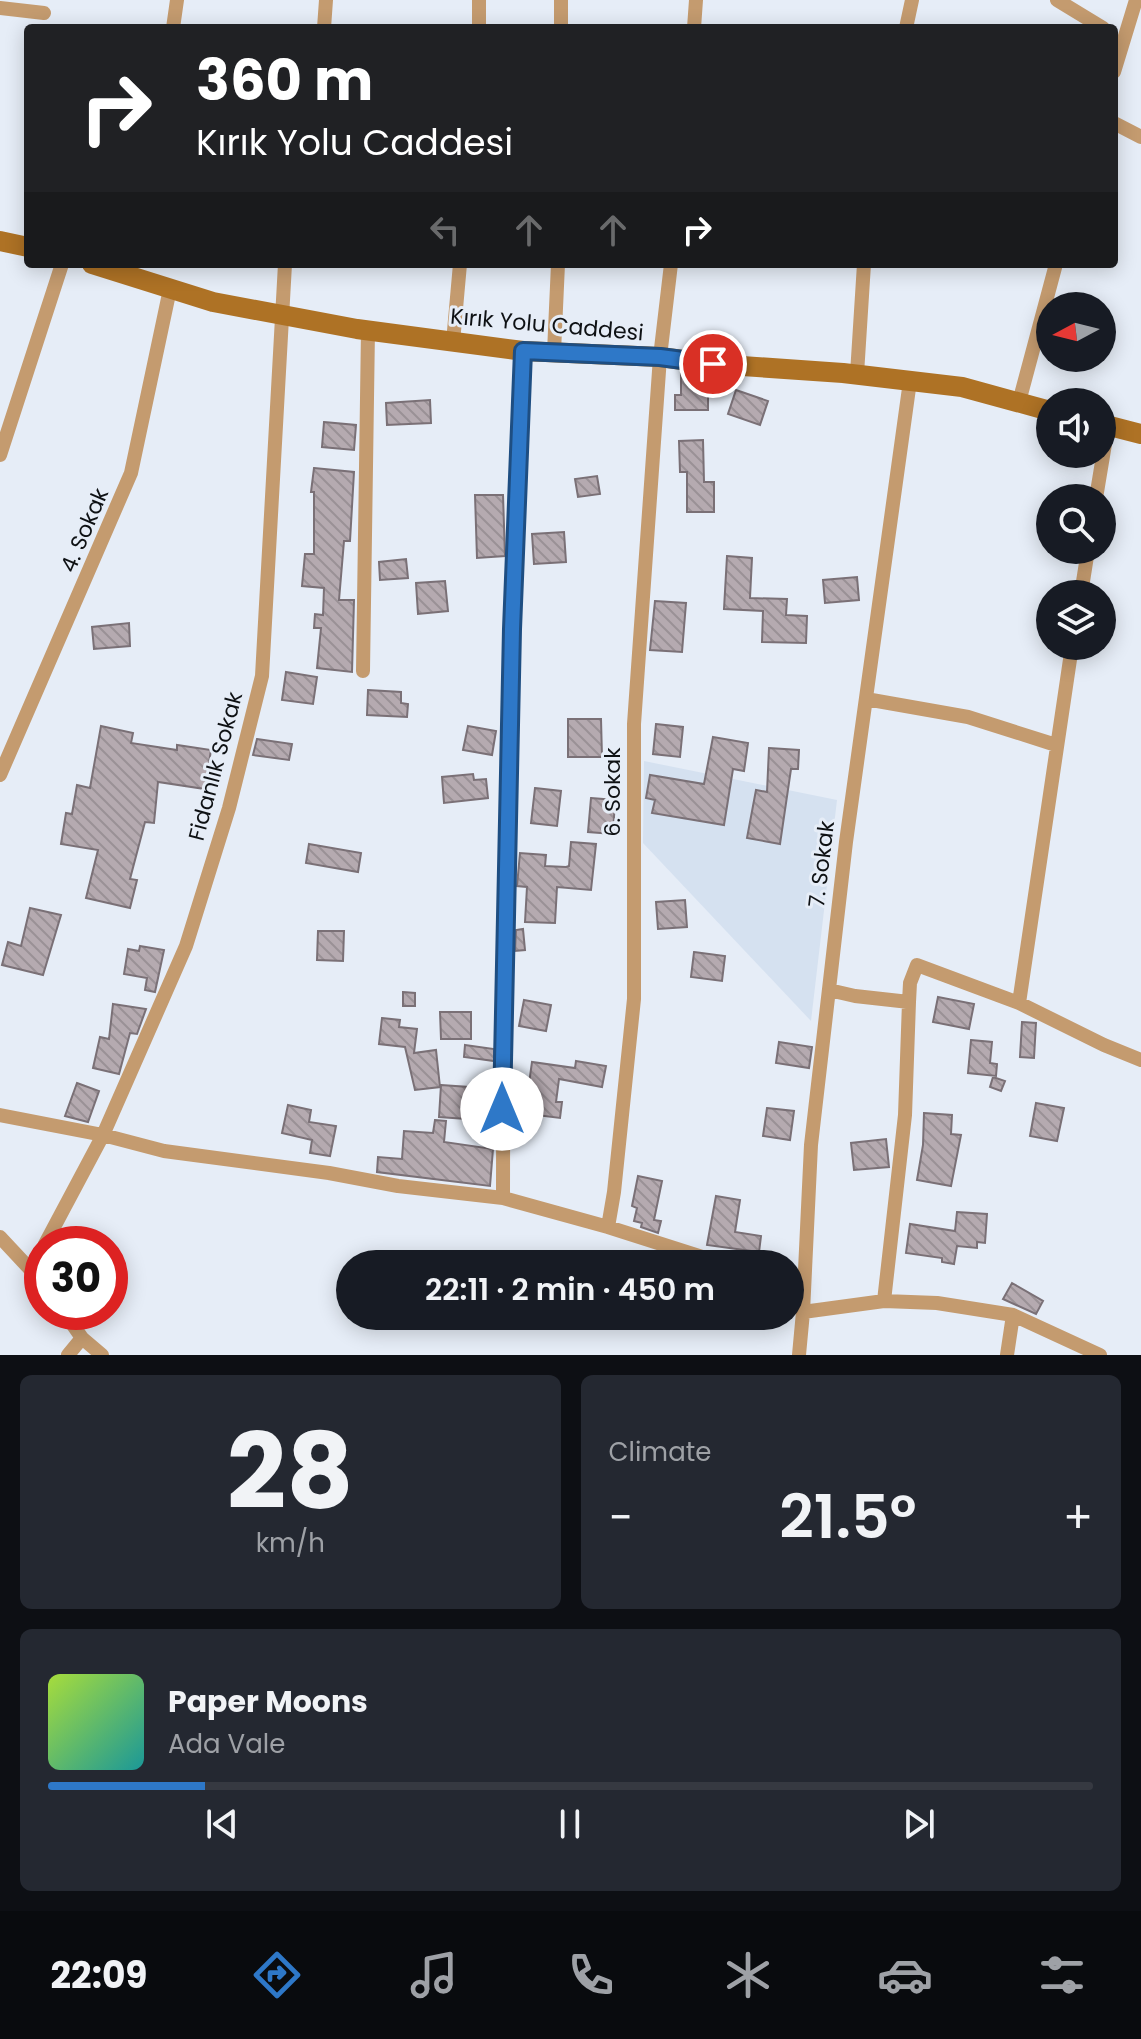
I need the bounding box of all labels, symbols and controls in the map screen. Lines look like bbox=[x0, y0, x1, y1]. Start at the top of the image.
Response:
text: 360 m bbox=[196, 41, 373, 120]
icon: right bbox=[64, 56, 168, 160]
text: Kırık Yolu Caddesi bbox=[196, 117, 513, 168]
icon: left bbox=[423, 208, 467, 252]
icon: ahead bbox=[507, 208, 551, 252]
icon: ahead bbox=[591, 208, 635, 252]
icon: right bbox=[675, 208, 719, 252]
north arrow bbox=[1036, 292, 1116, 372]
map controls bbox=[1036, 292, 1116, 660]
street label: Kırık Yolu Caddesi bbox=[449, 301, 645, 348]
pin bbox=[679, 330, 747, 398]
icon: arrive bbox=[691, 342, 735, 386]
button: sound bbox=[1036, 388, 1116, 468]
street label: 4. Sokak bbox=[53, 483, 116, 577]
button: search bbox=[1036, 484, 1116, 564]
button: layers bbox=[1036, 580, 1116, 660]
street label: Fidanlık Sokak bbox=[181, 688, 250, 844]
street label: 6. Sokak bbox=[597, 747, 628, 837]
street label: 7. Sokak bbox=[801, 818, 842, 909]
position arrow bbox=[460, 1067, 544, 1151]
speed limit sign: 30 bbox=[24, 1226, 128, 1330]
text: 22:11 · 2 min · 450 m bbox=[425, 1268, 715, 1311]
text: 28 bbox=[227, 1399, 354, 1544]
text: Climate bbox=[609, 1434, 711, 1470]
text: 21.5° bbox=[779, 1475, 916, 1559]
text: − bbox=[609, 1487, 633, 1548]
text: + bbox=[1063, 1487, 1093, 1548]
text: km/h bbox=[256, 1525, 325, 1561]
text: Paper Moons bbox=[168, 1680, 368, 1723]
text: Ada Vale bbox=[168, 1726, 285, 1762]
icon: previous bbox=[200, 1802, 244, 1846]
icon: pause bbox=[548, 1802, 592, 1846]
icon: next bbox=[897, 1802, 941, 1846]
icon: directions bbox=[249, 1947, 305, 2003]
icon: music bbox=[406, 1947, 462, 2003]
icon: phone bbox=[563, 1947, 619, 2003]
icon: climate bbox=[720, 1947, 776, 2003]
icon: car bbox=[877, 1947, 933, 2003]
icon: filters bbox=[1034, 1947, 1090, 2003]
text: 22:09 bbox=[51, 1950, 148, 2001]

